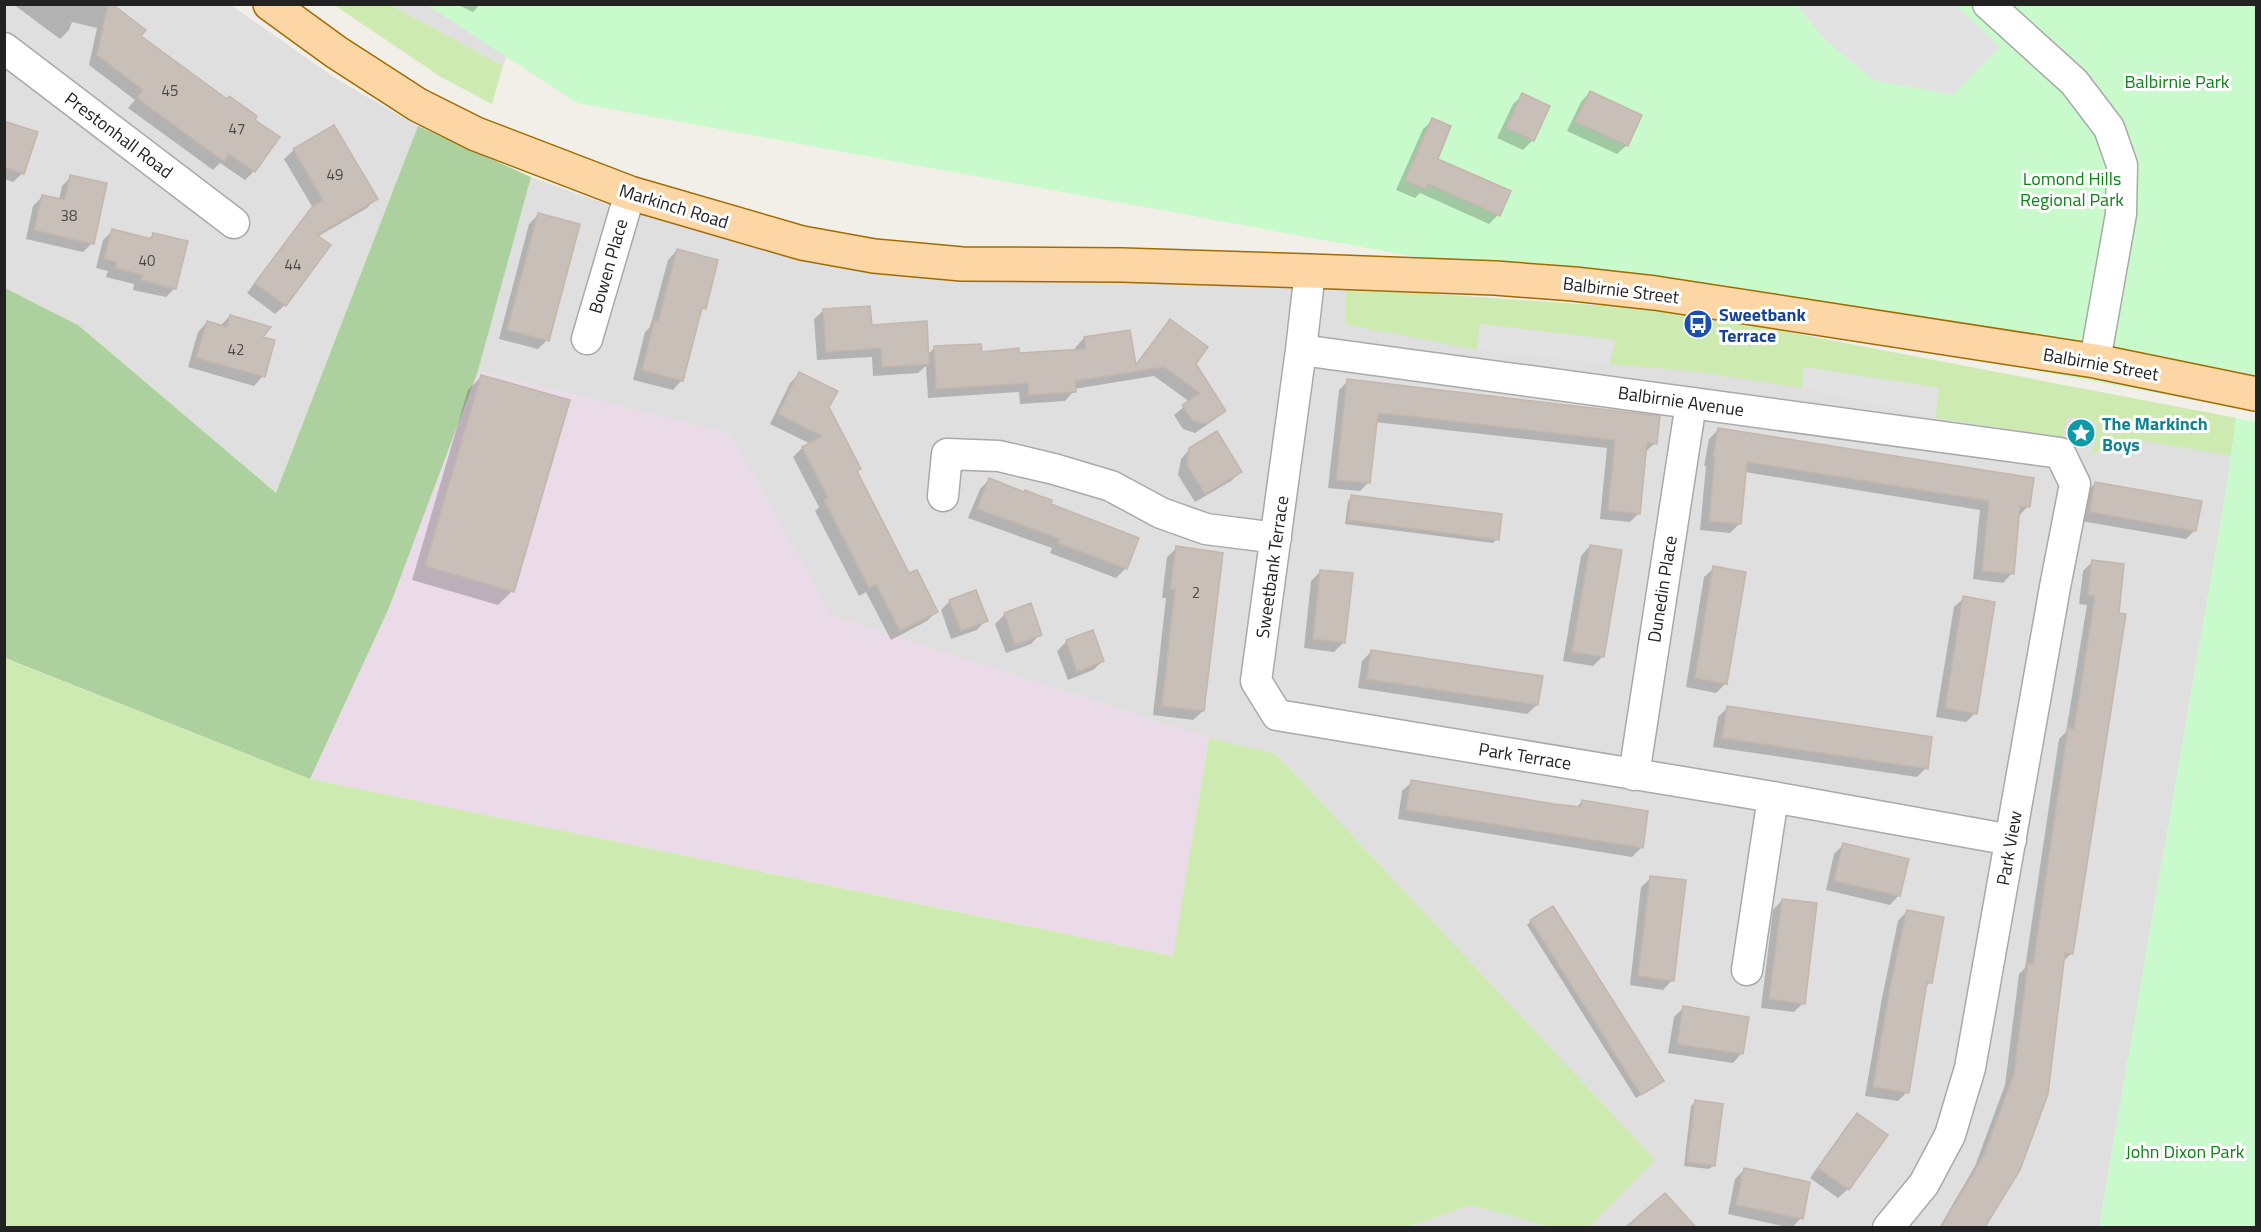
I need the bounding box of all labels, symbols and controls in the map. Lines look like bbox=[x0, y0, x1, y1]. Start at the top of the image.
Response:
park label: Balbirnie Park bbox=[2124, 68, 2230, 95]
house number: 45 bbox=[162, 79, 178, 102]
street label: Prestonhall Road bbox=[59, 85, 179, 185]
house number: 47 bbox=[229, 117, 245, 140]
house number: 49 bbox=[327, 163, 343, 186]
park label: Lomond Hills Regional Park bbox=[2020, 165, 2124, 213]
street label: Markinch Road bbox=[616, 177, 732, 235]
house number: 38 bbox=[61, 204, 77, 227]
street label: Bowen Place bbox=[582, 215, 634, 317]
house number: 40 bbox=[139, 249, 155, 272]
house number: 44 bbox=[285, 253, 301, 276]
street label: Balbirnie Street bbox=[1561, 269, 1681, 311]
place label: Sweetbank Terrace bbox=[1719, 301, 1806, 349]
bus stop icon: Sweetbank Terrace bbox=[1682, 308, 1714, 340]
house number: 42 bbox=[228, 338, 244, 361]
street label: Balbirnie Street bbox=[2041, 341, 2162, 388]
street label: Balbirnie Avenue bbox=[1616, 379, 1746, 423]
place label: The Markinch Boys bbox=[2102, 410, 2208, 458]
place icon: The Markinch Boys bbox=[2065, 417, 2097, 449]
street label: Sweetbank Terrace bbox=[1249, 494, 1295, 640]
street label: Dunedin Place bbox=[1640, 534, 1684, 644]
house number: 2 bbox=[1192, 581, 1200, 604]
street label: Park Terrace bbox=[1477, 735, 1573, 777]
street label: Park View bbox=[1989, 808, 2029, 888]
park label: John Dixon Park bbox=[2126, 1138, 2245, 1165]

